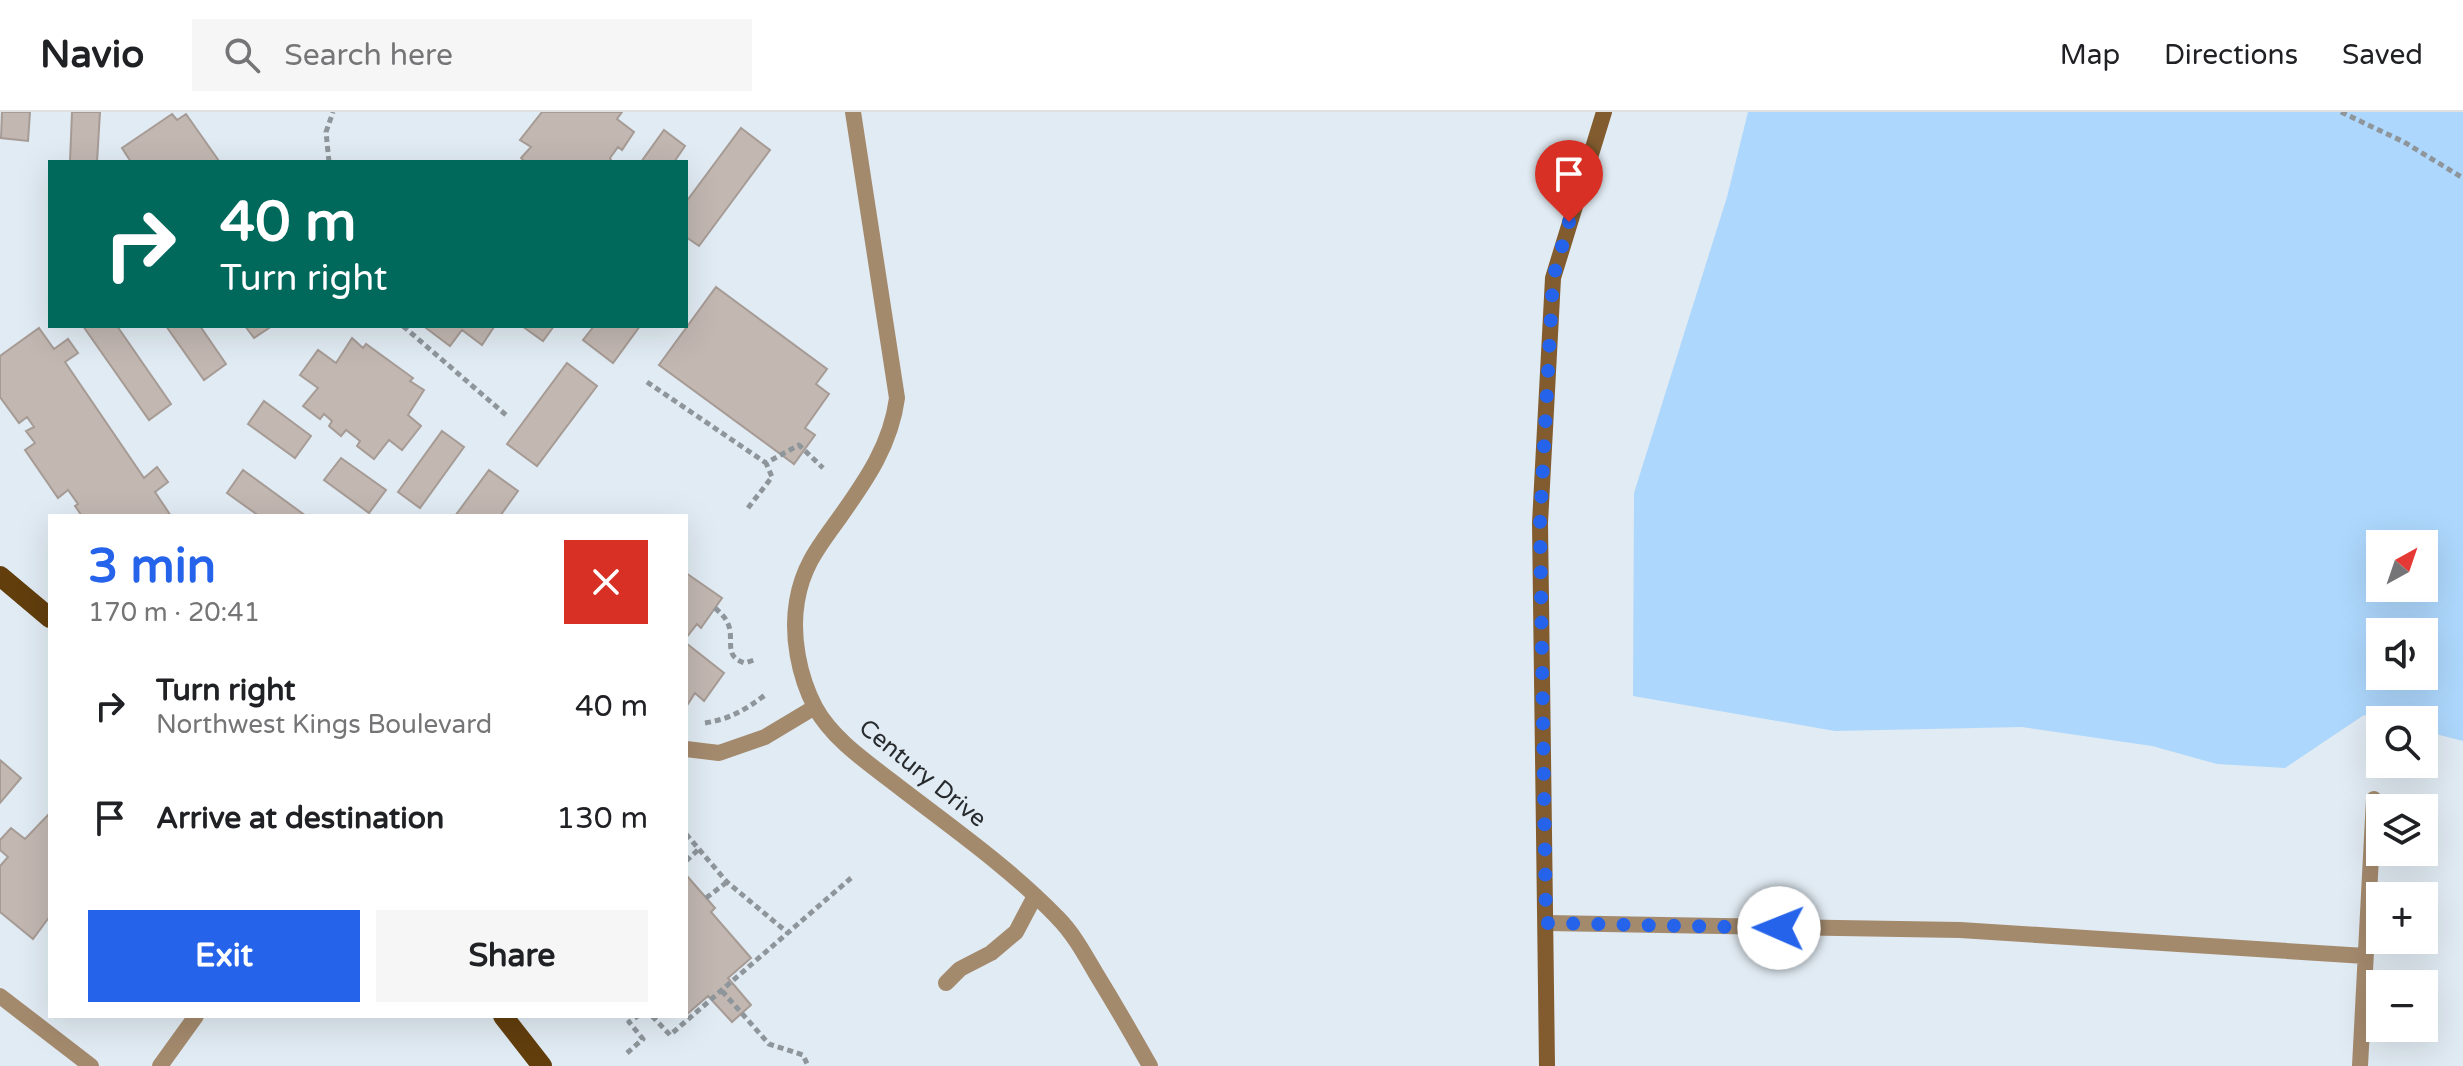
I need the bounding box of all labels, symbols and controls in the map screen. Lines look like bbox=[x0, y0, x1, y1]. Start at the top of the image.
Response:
search box bbox=[192, 19, 752, 91]
text: Navio bbox=[40, 32, 144, 78]
icon: search bbox=[220, 33, 264, 77]
text: Search here bbox=[284, 37, 453, 74]
text: Map bbox=[2060, 38, 2120, 72]
text: Directions bbox=[2164, 38, 2298, 72]
text: Saved bbox=[2342, 38, 2423, 72]
pin bbox=[1535, 140, 1603, 222]
icon: arrive bbox=[1547, 152, 1591, 196]
text: 40 m bbox=[220, 189, 356, 256]
icon: right bbox=[88, 192, 192, 296]
text: Turn right bbox=[220, 257, 387, 300]
north arrow bbox=[2366, 530, 2438, 602]
map controls bbox=[2366, 530, 2438, 1042]
text: 3 min bbox=[88, 538, 216, 596]
button: close bbox=[564, 540, 648, 624]
text: 170 m · 20:41 bbox=[88, 597, 260, 628]
button: sound bbox=[2366, 618, 2438, 690]
text: Turn right bbox=[156, 672, 296, 709]
icon: right bbox=[88, 684, 132, 728]
text: 40 m bbox=[575, 688, 648, 725]
button: search bbox=[2366, 706, 2438, 778]
text: Northwest Kings Boulevard bbox=[156, 709, 492, 740]
street label: Century Drive bbox=[853, 713, 992, 834]
button: layers bbox=[2366, 794, 2438, 866]
icon: arrive bbox=[88, 796, 132, 840]
text: Arrive at destination bbox=[156, 800, 444, 837]
text: 130 m bbox=[556, 800, 648, 837]
button: + bbox=[2366, 882, 2438, 954]
position arrow bbox=[1737, 886, 1821, 970]
button: Exit bbox=[88, 910, 360, 1002]
button: Share bbox=[376, 910, 648, 1002]
button: − bbox=[2366, 970, 2438, 1042]

